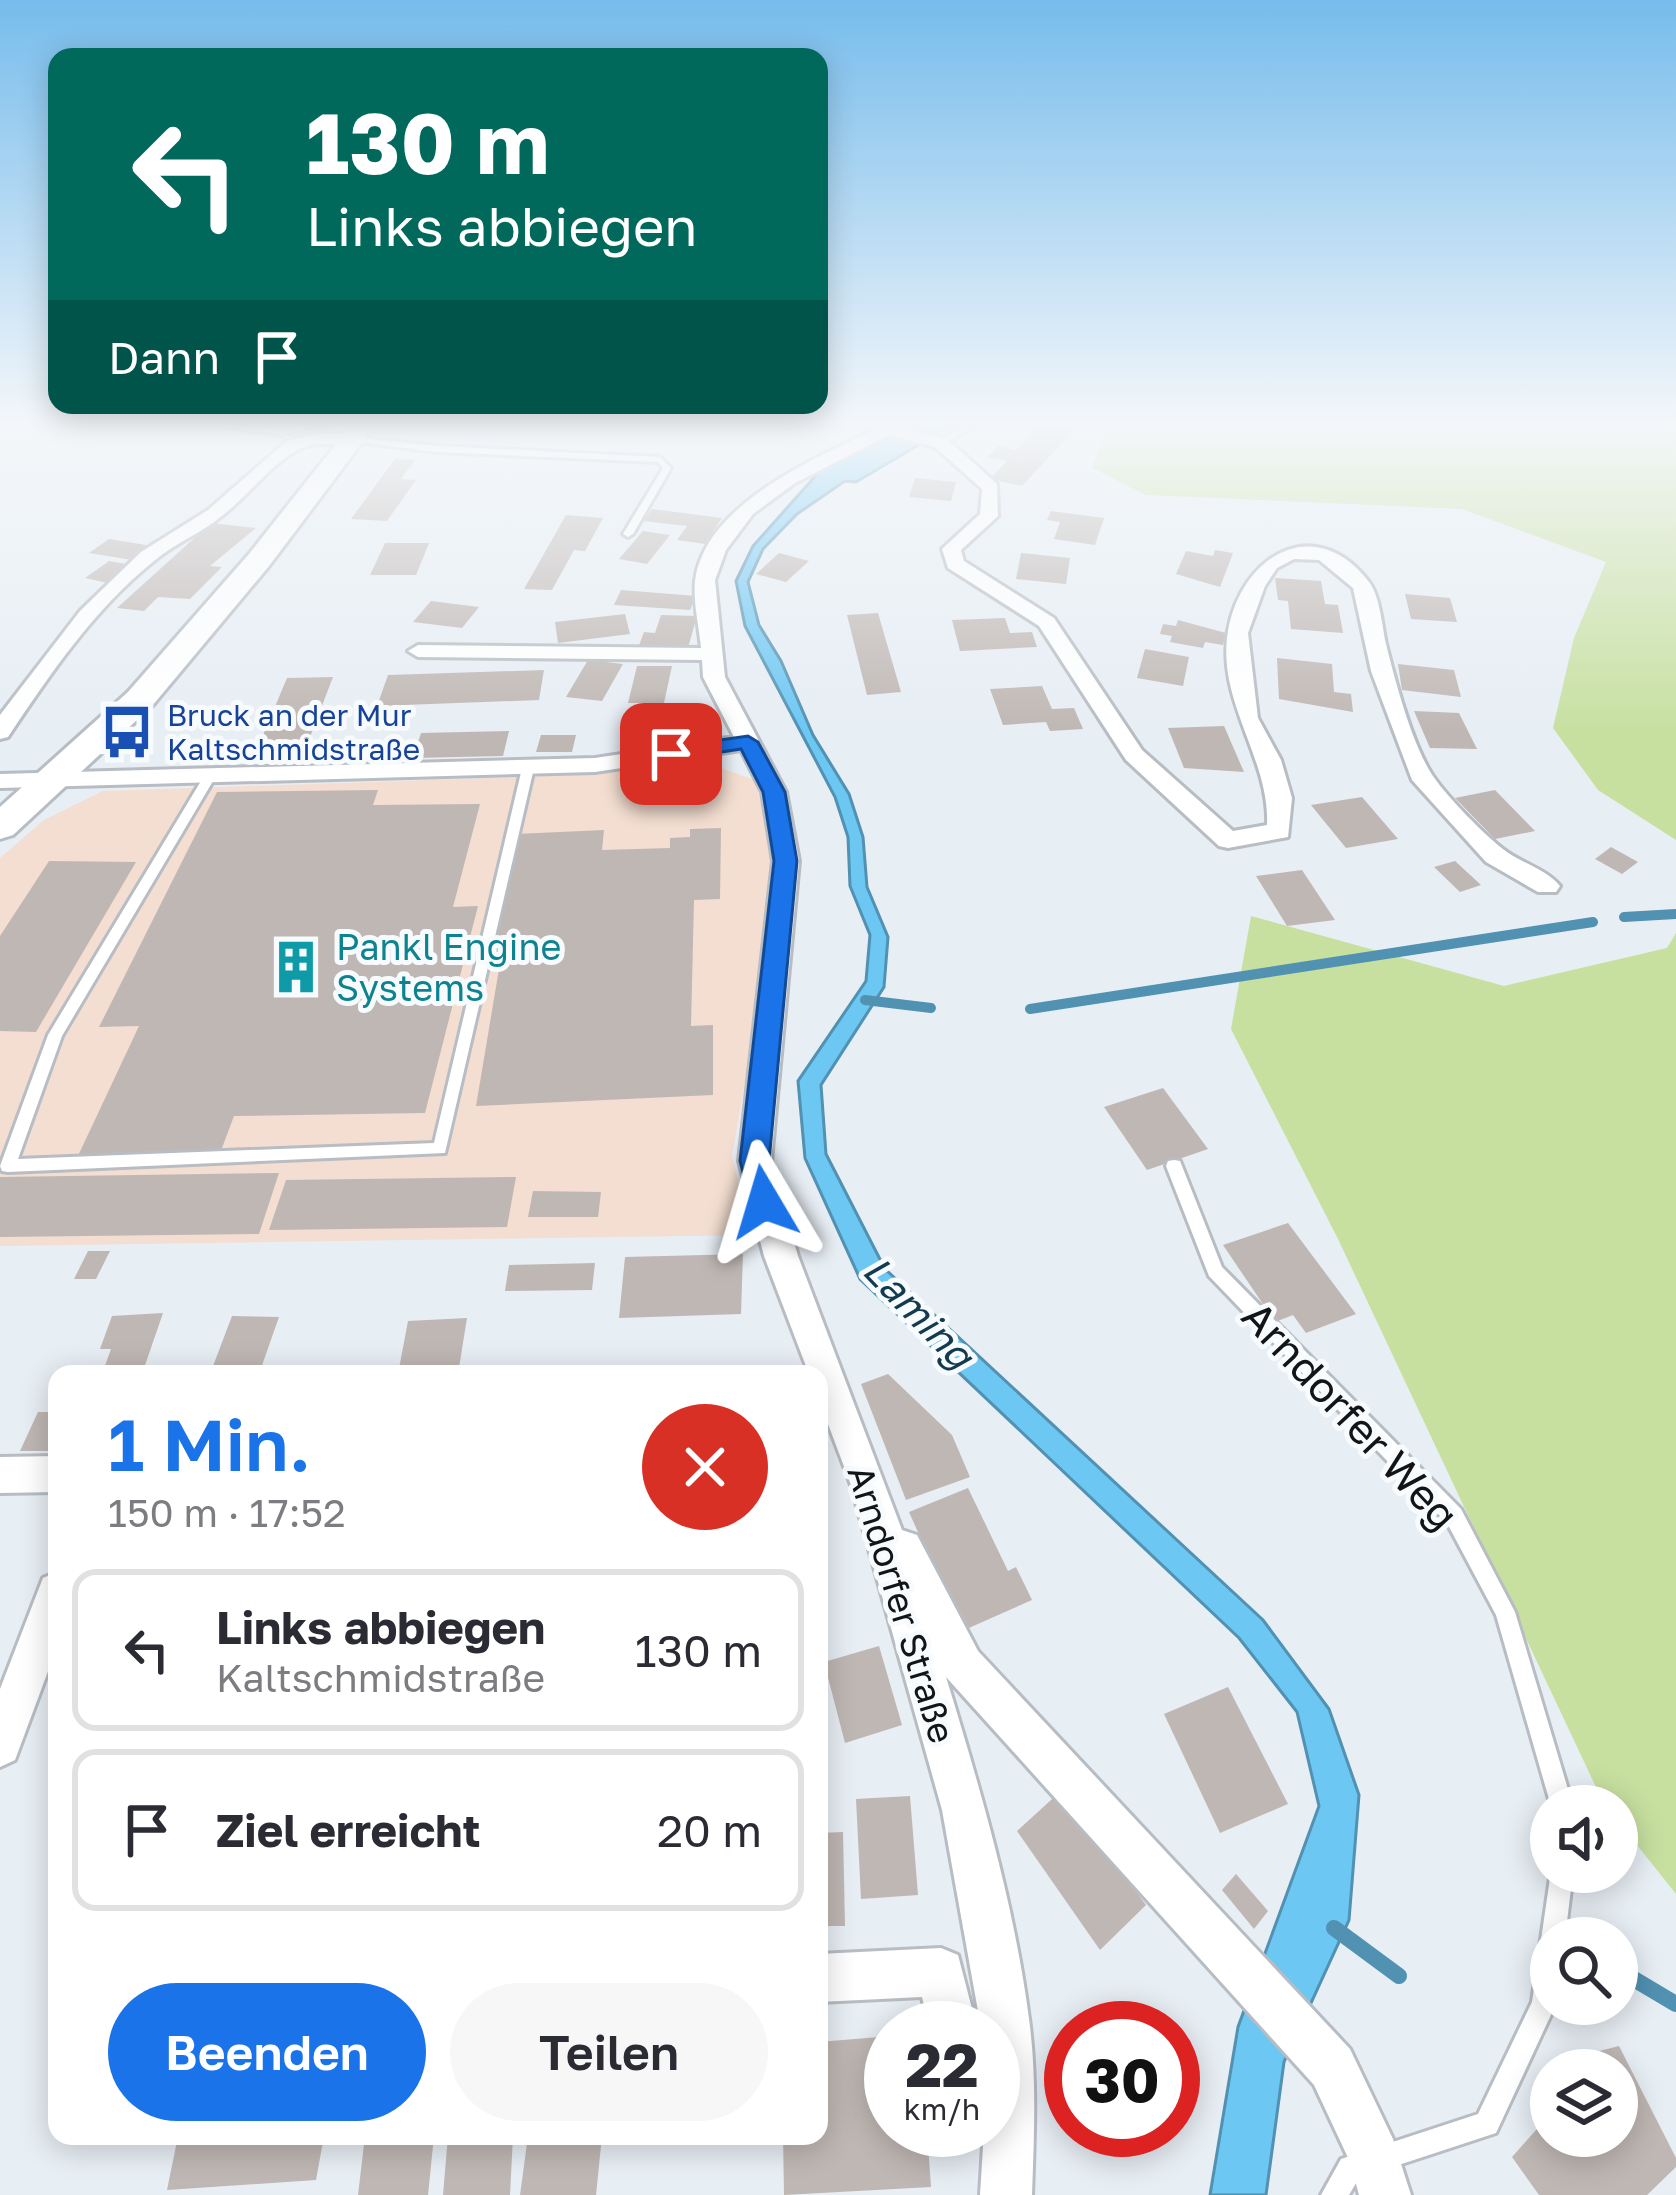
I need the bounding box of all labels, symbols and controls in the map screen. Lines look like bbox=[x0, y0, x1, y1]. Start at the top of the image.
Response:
text: 130 m bbox=[306, 92, 550, 192]
icon: left bbox=[108, 96, 264, 252]
text: Links abbiegen bbox=[306, 193, 698, 258]
icon: arrive bbox=[244, 324, 310, 390]
text: Dann bbox=[108, 330, 220, 384]
place label: Bruck an der Mur Kaltschmidstraße bbox=[167, 697, 420, 767]
bus stop icon: Bruck an der Mur Kaltschmidstraße bbox=[98, 703, 156, 761]
pin bbox=[620, 703, 722, 805]
icon: arrive bbox=[638, 721, 704, 787]
place label: Pankl Engine Systems bbox=[336, 925, 561, 1009]
building icon: Pankl Engine Systems bbox=[267, 938, 325, 996]
position arrow bbox=[701, 1139, 827, 1265]
water label: Laming bbox=[854, 1246, 986, 1380]
street label: Arndorfer Weg bbox=[1233, 1291, 1469, 1539]
text: 1 Min. bbox=[108, 1400, 311, 1487]
button: close bbox=[642, 1404, 768, 1530]
street label: Arndorfer Straße bbox=[839, 1460, 965, 1748]
text: 150 m · 17:52 bbox=[108, 1489, 346, 1536]
text: Links abbiegen bbox=[216, 1600, 545, 1654]
icon: left bbox=[114, 1617, 180, 1683]
text: 130 m bbox=[635, 1623, 762, 1677]
text: Kaltschmidstraße bbox=[216, 1654, 545, 1701]
map controls bbox=[1530, 1785, 1638, 2157]
button: sound bbox=[1530, 1785, 1638, 1893]
icon: arrive bbox=[114, 1797, 180, 1863]
text: Ziel erreicht bbox=[216, 1803, 481, 1857]
text: 20 m bbox=[657, 1803, 762, 1857]
button: search bbox=[1530, 1917, 1638, 2025]
button: Beenden bbox=[108, 1983, 426, 2121]
button: Teilen bbox=[450, 1983, 768, 2121]
speed limit sign: 30 bbox=[1044, 2001, 1200, 2157]
text: 22 bbox=[905, 2028, 979, 2100]
button: layers bbox=[1530, 2049, 1638, 2157]
text: km/h bbox=[904, 2091, 980, 2127]

